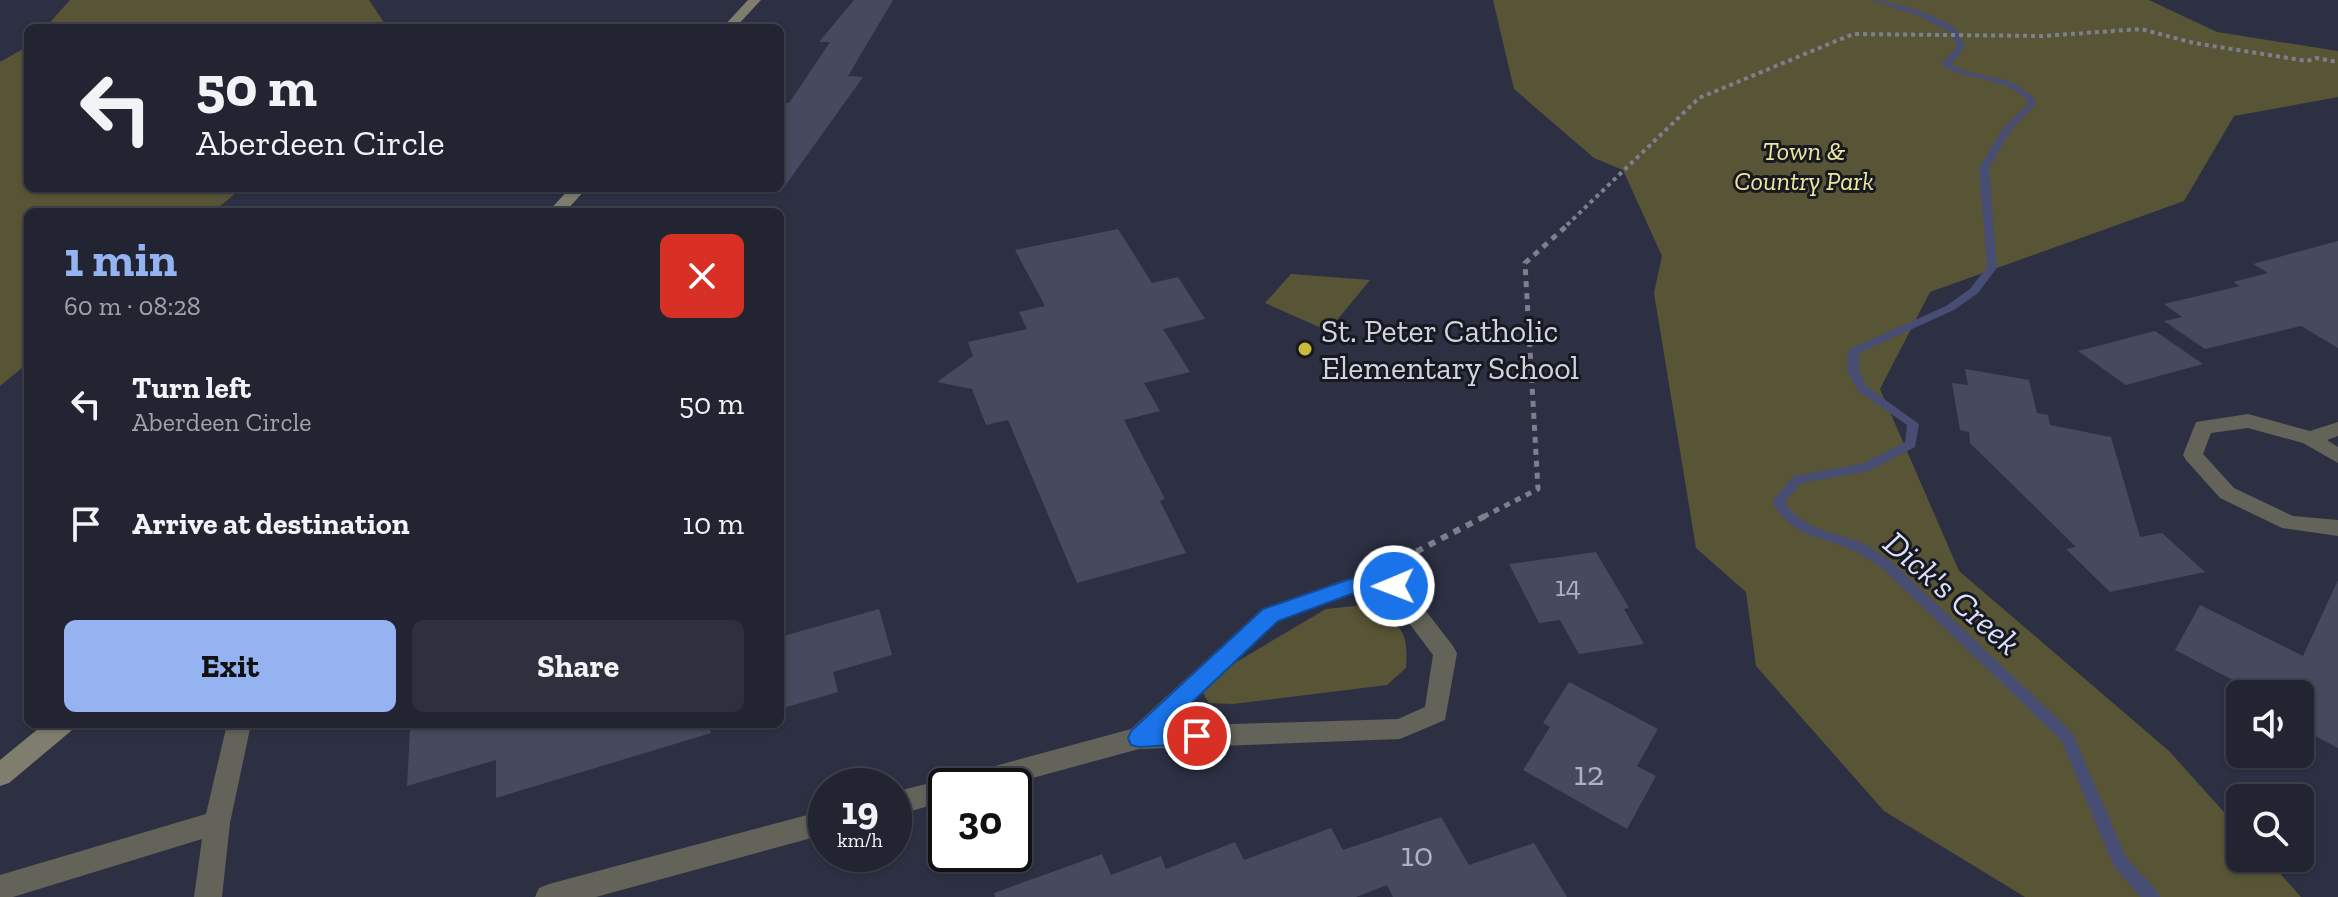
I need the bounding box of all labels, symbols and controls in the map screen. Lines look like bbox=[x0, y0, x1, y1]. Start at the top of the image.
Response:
text: 50 m bbox=[196, 53, 317, 120]
icon: left bbox=[64, 56, 168, 160]
text: Aberdeen Circle bbox=[196, 121, 445, 164]
park label: Town & Country Park bbox=[1734, 135, 1874, 197]
text: 1 min bbox=[64, 231, 177, 288]
button: close bbox=[660, 234, 744, 318]
text: 60 m · 08:28 bbox=[64, 290, 201, 322]
place label: St. Peter Catholic Elementary School bbox=[1321, 312, 1579, 387]
marker: St. Peter Catholic Elementary School bbox=[1296, 340, 1314, 358]
text: Turn left bbox=[132, 370, 251, 406]
icon: left bbox=[64, 382, 108, 426]
text: 50 m bbox=[679, 386, 744, 422]
text: Aberdeen Circle bbox=[132, 406, 312, 438]
icon: arrive bbox=[64, 502, 108, 546]
text: Arrive at destination bbox=[132, 506, 409, 542]
text: 10 m bbox=[682, 506, 744, 542]
water label: Dick's Creek bbox=[1875, 522, 2029, 664]
position arrow bbox=[1352, 544, 1436, 628]
house number: 14 bbox=[1555, 570, 1581, 603]
button: Exit bbox=[64, 620, 396, 712]
button: Share bbox=[412, 620, 744, 712]
map controls bbox=[2226, 680, 2314, 872]
button: sound bbox=[2226, 680, 2314, 768]
pin bbox=[1163, 702, 1231, 770]
icon: arrive bbox=[1175, 714, 1219, 758]
house number: 12 bbox=[1574, 753, 1604, 794]
speed limit sign: 30 bbox=[928, 768, 1032, 872]
button: search bbox=[2226, 784, 2314, 872]
text: 19 bbox=[841, 786, 879, 834]
text: km/h bbox=[837, 828, 883, 852]
house number: 10 bbox=[1401, 834, 1433, 875]

